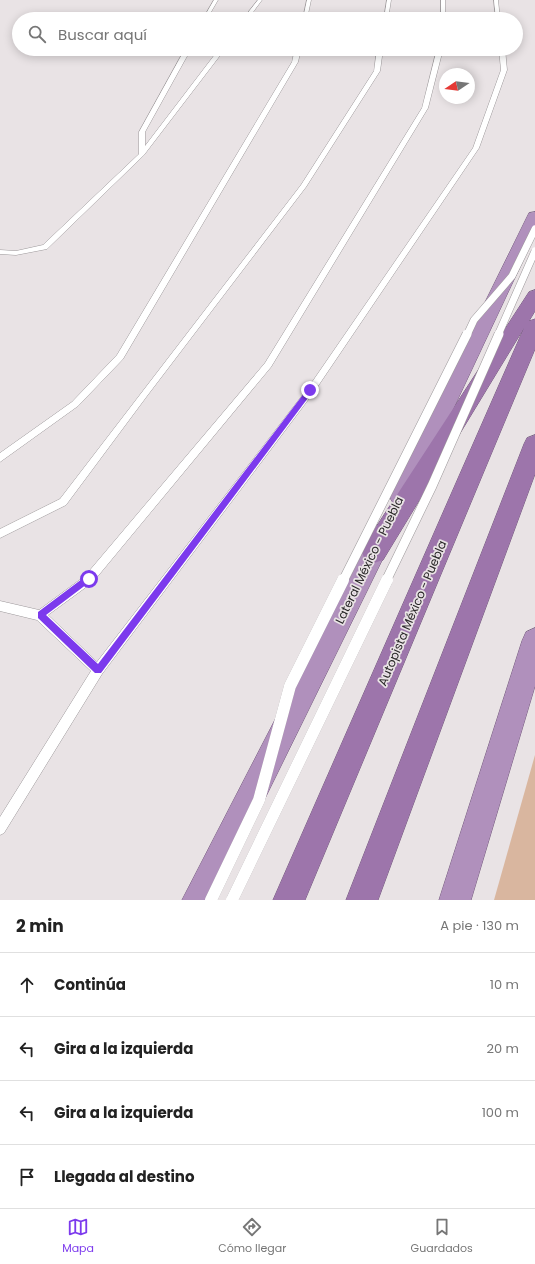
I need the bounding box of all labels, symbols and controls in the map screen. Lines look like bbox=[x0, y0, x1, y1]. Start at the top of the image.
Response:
search box bbox=[12, 12, 523, 56]
icon: search bbox=[26, 23, 48, 45]
text: Buscar aquí bbox=[58, 24, 147, 45]
north arrow bbox=[439, 68, 475, 104]
route end bbox=[301, 381, 319, 399]
street label: Lateral México - Puebla bbox=[331, 494, 407, 626]
street label: Autopista México - Puebla bbox=[374, 538, 450, 688]
route start bbox=[80, 570, 98, 588]
text: 2 min bbox=[16, 914, 64, 938]
text: A pie · 130 m bbox=[440, 916, 519, 935]
icon: ahead bbox=[16, 974, 38, 996]
text: Continúa bbox=[54, 974, 126, 995]
text: 10 m bbox=[490, 975, 519, 994]
icon: left bbox=[16, 1038, 38, 1060]
text: Gira a la izquierda bbox=[54, 1038, 193, 1059]
text: 20 m bbox=[486, 1039, 519, 1058]
icon: left bbox=[16, 1102, 38, 1124]
text: Gira a la izquierda bbox=[54, 1102, 193, 1123]
text: 100 m bbox=[482, 1103, 519, 1122]
icon: arrive bbox=[16, 1166, 38, 1188]
text: Llegada al destino bbox=[54, 1166, 195, 1187]
tab: Mapa bbox=[62, 1216, 94, 1257]
tab: Cómo llegar bbox=[218, 1216, 286, 1257]
tab: Guardados bbox=[411, 1216, 473, 1257]

